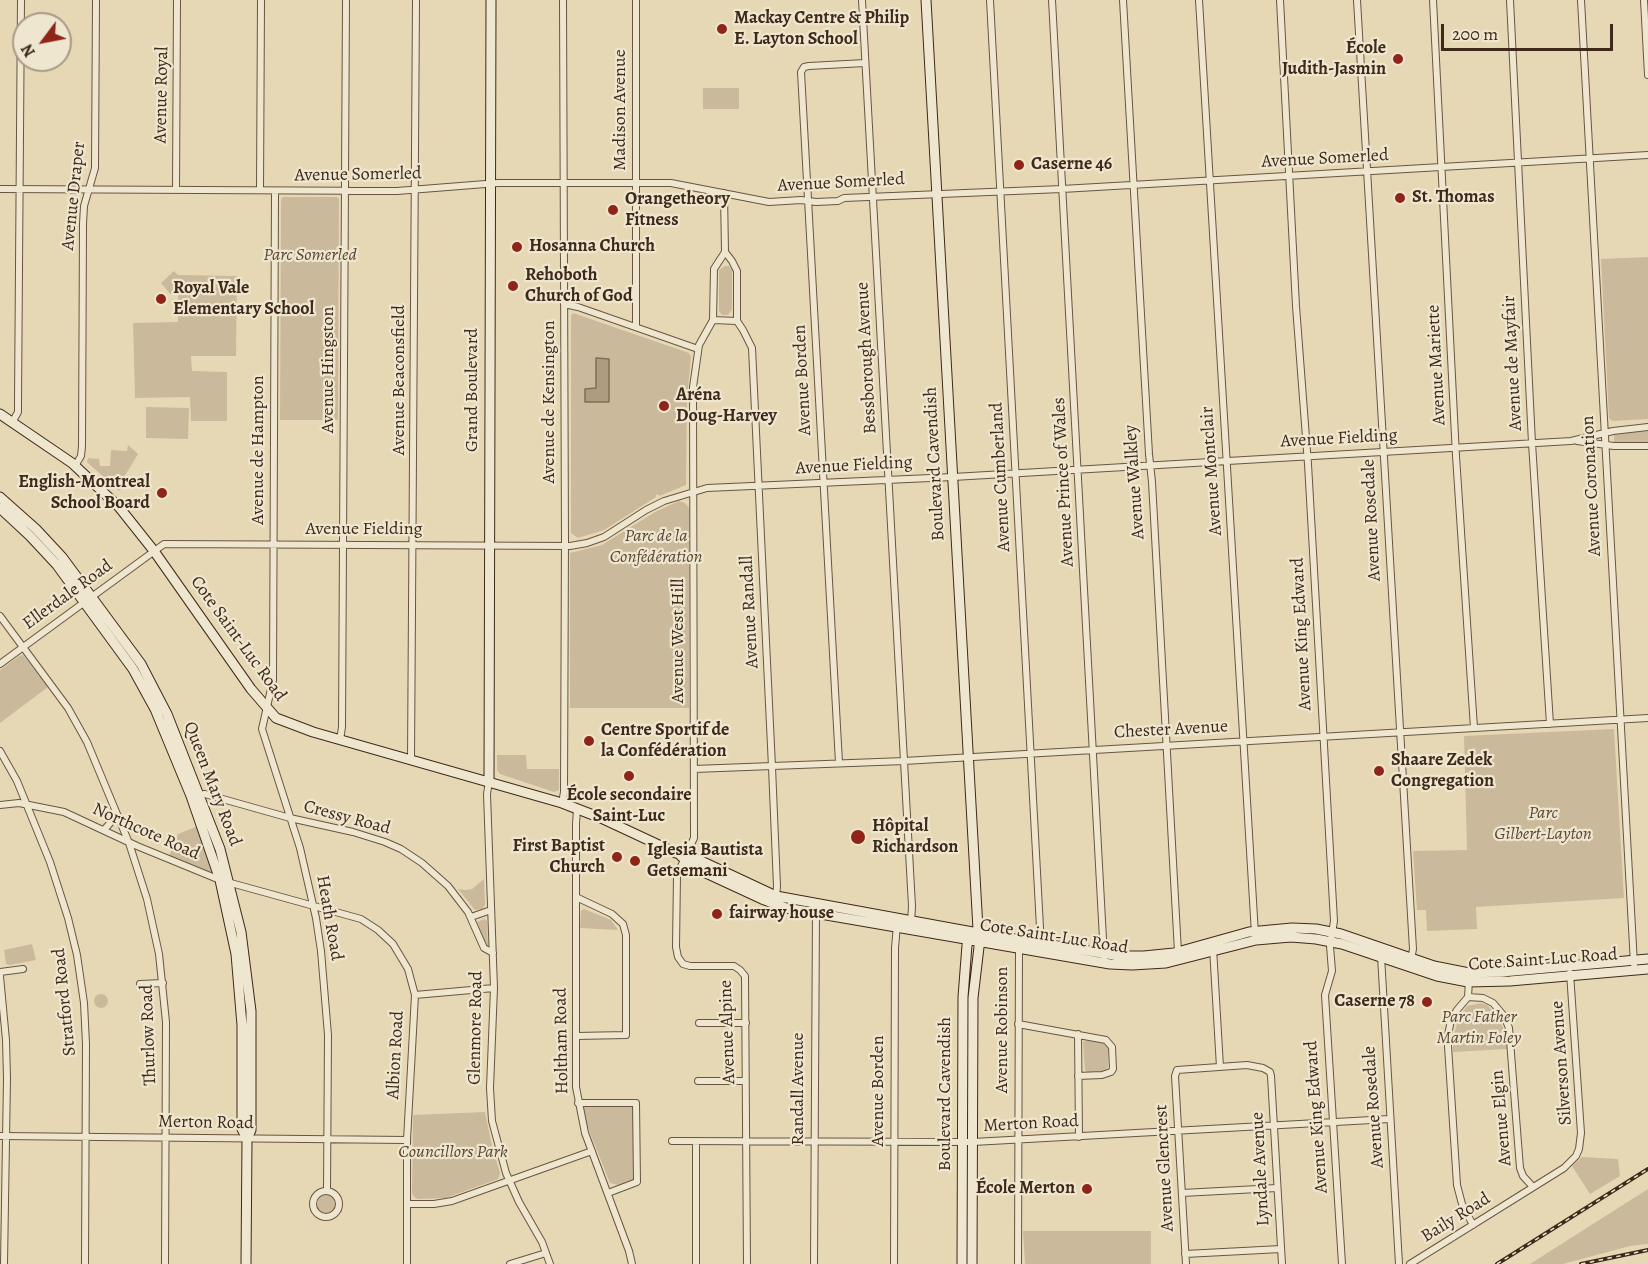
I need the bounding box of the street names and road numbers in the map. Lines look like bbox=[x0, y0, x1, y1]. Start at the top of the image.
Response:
street label: Avenue Royal bbox=[150, 46, 174, 144]
street label: Madison Avenue bbox=[610, 49, 632, 171]
street label: Avenue Draper bbox=[58, 140, 90, 252]
street label: Avenue Somerled bbox=[1261, 145, 1389, 173]
street label: Avenue Somerled bbox=[294, 163, 422, 187]
street label: Avenue Somerled bbox=[777, 169, 905, 197]
street label: Bessborough Avenue bbox=[852, 281, 882, 435]
street label: Avenue de Mayfair bbox=[1499, 295, 1527, 431]
street label: Avenue Mariette bbox=[1423, 304, 1451, 426]
street label: Avenue Beaconsfield bbox=[389, 305, 411, 455]
street label: Avenue Hingston bbox=[318, 307, 340, 433]
street label: Avenue de Kensington bbox=[539, 320, 561, 484]
street label: Avenue Borden bbox=[789, 324, 817, 436]
street label: Grand Boulevard bbox=[462, 328, 484, 452]
street label: Avenue de Hampton bbox=[248, 375, 270, 525]
street label: Boulevard Cavendish bbox=[920, 386, 950, 542]
street label: Avenue Prince of Wales bbox=[1049, 397, 1079, 567]
street label: Avenue Cumberland bbox=[986, 402, 1016, 552]
street label: Avenue Montclair bbox=[1197, 406, 1227, 536]
street label: Avenue Coronation bbox=[1578, 415, 1606, 557]
street label: Avenue Walkley bbox=[1120, 424, 1150, 540]
street label: Avenue Fielding bbox=[1280, 425, 1398, 453]
street label: Avenue Fielding bbox=[795, 452, 913, 480]
street label: Avenue Rosedale bbox=[1358, 458, 1386, 582]
street label: Avenue Fielding bbox=[305, 519, 423, 541]
street label: Ellerdale Road bbox=[19, 555, 117, 635]
street label: Avenue Randall bbox=[736, 555, 764, 669]
street label: Avenue King Edward bbox=[1287, 557, 1317, 711]
street label: Cote Saint-Luc Road bbox=[185, 572, 291, 706]
street label: Avenue West Hill bbox=[668, 579, 690, 703]
street label: Chester Avenue bbox=[1113, 716, 1229, 744]
street label: Queen Mary Road bbox=[178, 719, 246, 849]
street label: Cressy Road bbox=[301, 796, 393, 840]
street label: Northcote Road bbox=[89, 799, 203, 865]
street label: Heath Road bbox=[311, 874, 347, 962]
street label: Cote Saint-Luc Road bbox=[978, 915, 1130, 959]
street label: Cote Saint-Luc Road bbox=[1468, 944, 1618, 976]
street label: Stratford Road bbox=[49, 947, 81, 1057]
street label: Avenue Robinson bbox=[992, 967, 1014, 1093]
street label: Glenmore Road bbox=[464, 971, 488, 1085]
street label: Avenue Alpine bbox=[715, 980, 741, 1084]
street label: Thurlow Road bbox=[136, 984, 162, 1086]
street label: Holtham Road bbox=[550, 988, 574, 1094]
street label: Silverson Avenue bbox=[1547, 1000, 1577, 1126]
street label: Albion Road bbox=[383, 1010, 409, 1100]
street label: Boulevard Cavendish bbox=[935, 1017, 957, 1171]
street label: Randall Avenue bbox=[788, 1033, 810, 1145]
street label: Avenue Borden bbox=[868, 1035, 890, 1147]
street label: Avenue King Edward bbox=[1301, 1040, 1333, 1194]
street label: Avenue Rosedale bbox=[1359, 1045, 1389, 1169]
street label: Avenue Elgin bbox=[1487, 1069, 1517, 1167]
street label: Avenue Glencrest bbox=[1151, 1104, 1179, 1232]
street label: Merton Road bbox=[158, 1111, 254, 1135]
street label: Merton Road bbox=[983, 1111, 1079, 1137]
street label: Lyndale Avenue bbox=[1247, 1111, 1275, 1227]
street label: Baily Road bbox=[1417, 1188, 1495, 1248]

